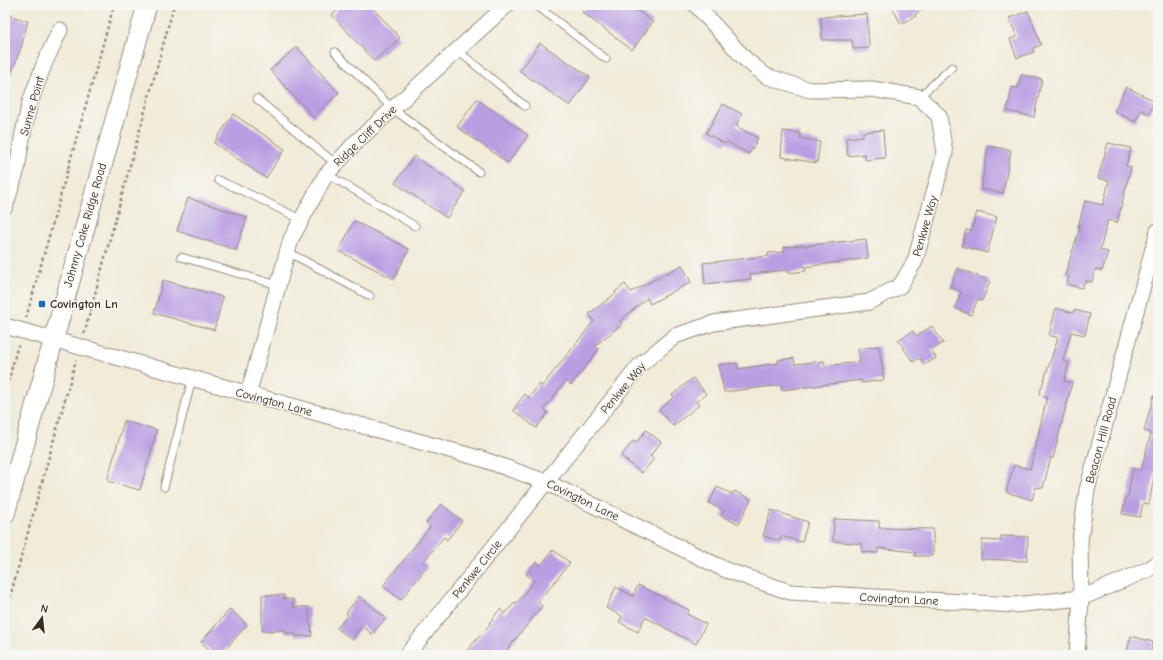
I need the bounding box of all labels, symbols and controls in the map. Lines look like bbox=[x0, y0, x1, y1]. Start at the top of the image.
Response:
street label: Sunne Point bbox=[17, 74, 47, 137]
street label: Ridge Cliff Drive bbox=[331, 103, 399, 169]
street label: Johnny Cake Ridge Road bbox=[61, 161, 109, 289]
street label: Penkwe Way bbox=[910, 193, 941, 258]
place label: Covington Ln bbox=[50, 297, 118, 311]
marker: Covington Ln bbox=[37, 299, 47, 309]
street label: Penkwe Way bbox=[597, 359, 649, 417]
street label: Covington Lane bbox=[234, 385, 314, 419]
street label: Beacon Hill Road bbox=[1083, 395, 1119, 485]
street label: Covington Lane bbox=[544, 476, 622, 524]
street label: Penkwe Circle bbox=[449, 537, 505, 601]
street label: Covington Lane bbox=[859, 590, 939, 608]
north arrow bbox=[22, 598, 62, 638]
text: N bbox=[39, 602, 50, 616]

